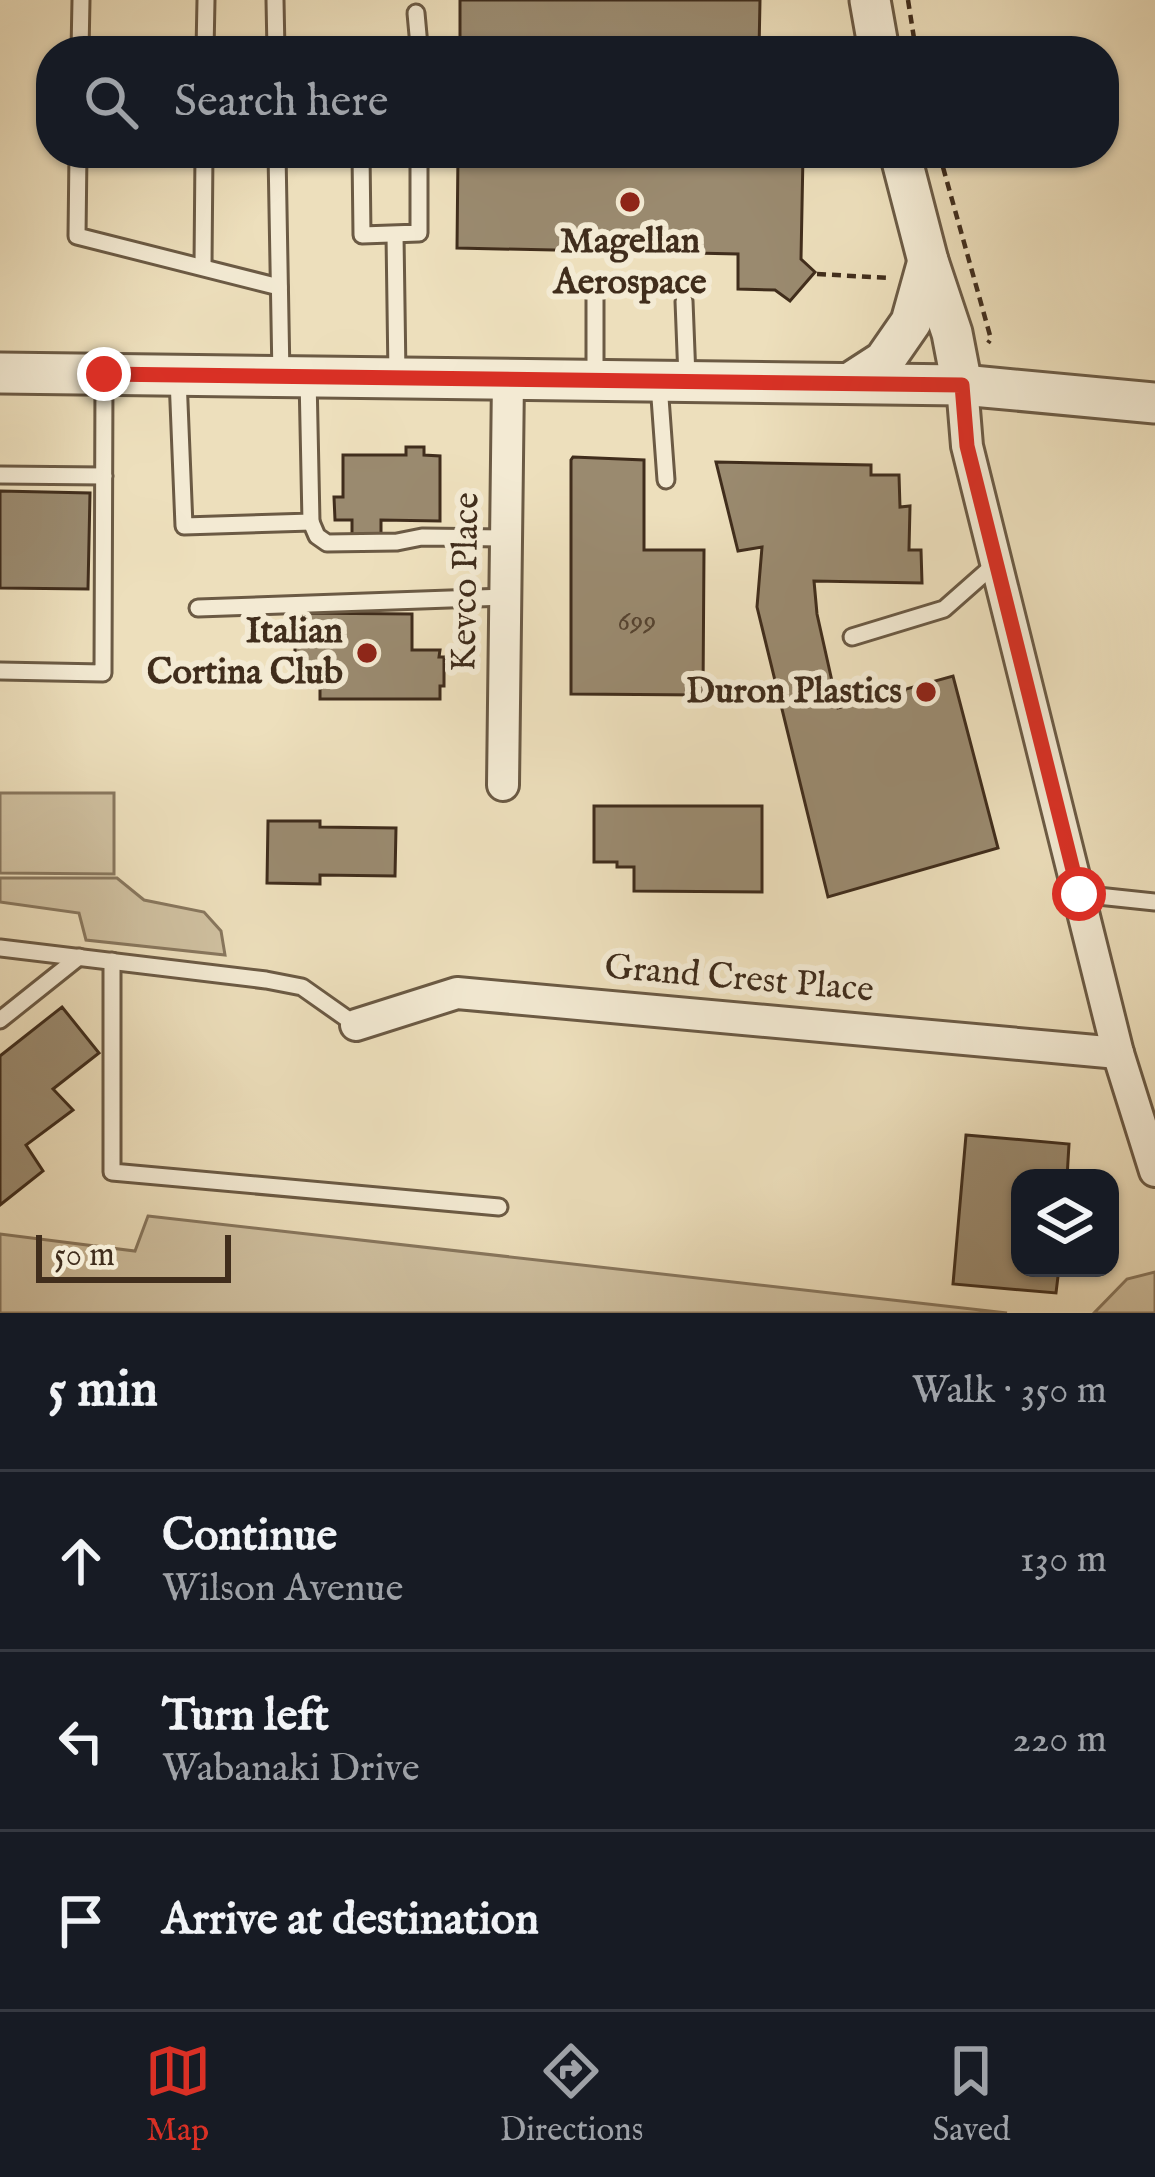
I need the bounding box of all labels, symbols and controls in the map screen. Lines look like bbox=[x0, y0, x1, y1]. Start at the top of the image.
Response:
search box bbox=[36, 36, 1119, 168]
icon: search bbox=[78, 69, 144, 135]
text: Search here bbox=[174, 74, 388, 131]
marker: Magellan Aerospace bbox=[617, 189, 643, 215]
place label: Magellan Aerospace bbox=[551, 219, 707, 306]
route end bbox=[77, 347, 131, 401]
street label: Kevco Place bbox=[441, 492, 491, 672]
house number: 699 bbox=[618, 603, 656, 641]
place label: Italian Cortina Club bbox=[147, 609, 343, 696]
marker: Italian Cortina Club bbox=[354, 640, 380, 666]
place label: Duron Plastics bbox=[686, 669, 902, 715]
marker: Duron Plastics bbox=[913, 679, 939, 705]
route start bbox=[1052, 867, 1106, 921]
street label: Grand Crest Place bbox=[602, 944, 876, 1014]
map controls bbox=[1011, 1169, 1119, 1277]
button: layers bbox=[1011, 1169, 1119, 1277]
scale bar bbox=[36, 1229, 231, 1282]
text: 50 m bbox=[54, 1235, 115, 1277]
text: 5 min bbox=[48, 1359, 158, 1424]
text: Walk · 350 m bbox=[912, 1367, 1107, 1416]
text: Continue bbox=[162, 1508, 337, 1565]
icon: ahead bbox=[48, 1528, 114, 1594]
text: 130 m bbox=[1020, 1536, 1107, 1585]
text: Wilson Avenue bbox=[162, 1565, 403, 1614]
text: Turn left bbox=[162, 1688, 329, 1745]
icon: left bbox=[48, 1708, 114, 1774]
text: 220 m bbox=[1013, 1716, 1107, 1765]
text: Wabanaki Drive bbox=[162, 1745, 420, 1794]
icon: arrive bbox=[48, 1888, 114, 1954]
text: Arrive at destination bbox=[162, 1892, 539, 1949]
tab: Map bbox=[145, 2038, 211, 2152]
tab: Directions bbox=[500, 2038, 643, 2152]
tab: Saved bbox=[932, 2038, 1010, 2152]

